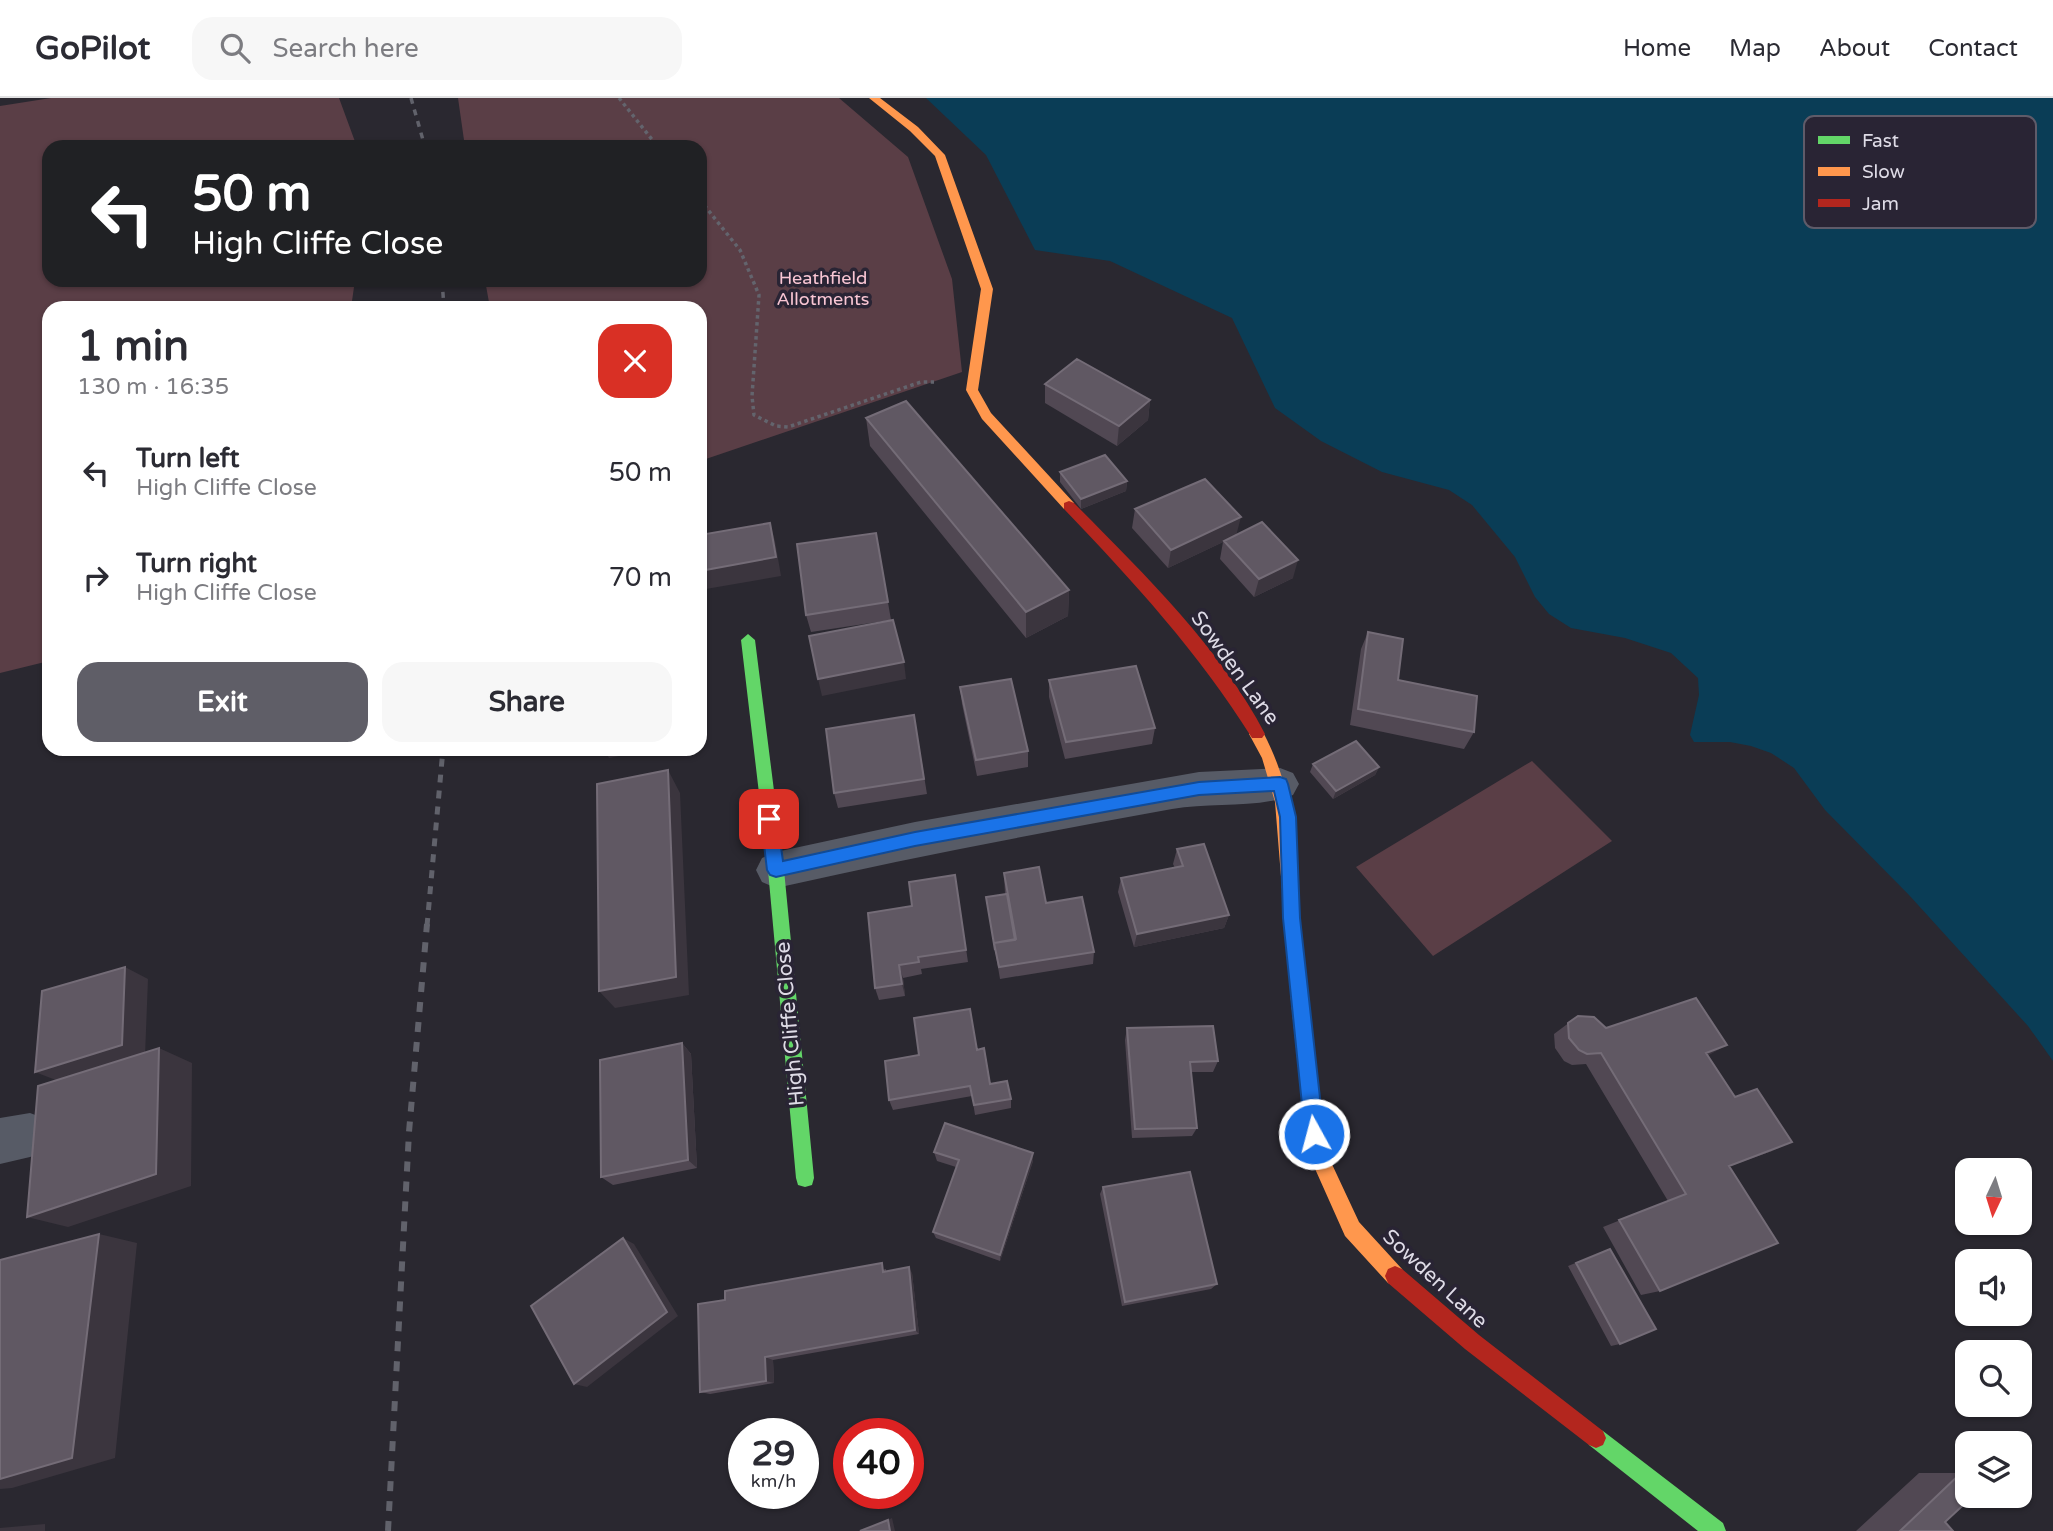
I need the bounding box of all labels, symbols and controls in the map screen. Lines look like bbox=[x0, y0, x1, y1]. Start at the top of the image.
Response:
search box bbox=[192, 17, 682, 80]
text: GoPilot bbox=[35, 29, 150, 68]
icon: search bbox=[216, 29, 254, 67]
text: Search here bbox=[272, 33, 419, 64]
text: Home bbox=[1623, 34, 1691, 63]
text: Map bbox=[1729, 34, 1781, 63]
text: About bbox=[1819, 34, 1890, 63]
text: Contact bbox=[1928, 34, 2018, 63]
legend bbox=[1804, 116, 2036, 228]
text: Fast bbox=[1862, 130, 1899, 152]
text: Slow bbox=[1862, 161, 1905, 183]
text: 50 m bbox=[192, 165, 311, 224]
icon: left bbox=[77, 168, 168, 259]
text: Jam bbox=[1862, 193, 1899, 215]
text: High Cliffe Close bbox=[192, 225, 443, 263]
park label: Heathfield Allotments bbox=[776, 267, 870, 310]
text: 1 min bbox=[77, 321, 189, 372]
button: close bbox=[598, 324, 672, 398]
text: 130 m · 16:35 bbox=[77, 373, 229, 401]
text: Turn left bbox=[136, 443, 239, 474]
icon: left bbox=[77, 454, 115, 492]
text: 50 m bbox=[609, 457, 672, 488]
text: High Cliffe Close bbox=[136, 474, 317, 502]
text: Turn right bbox=[136, 548, 257, 579]
icon: right bbox=[77, 559, 115, 597]
text: 70 m bbox=[609, 562, 672, 593]
text: High Cliffe Close bbox=[136, 579, 317, 607]
street label: Sowden Lane bbox=[1186, 606, 1285, 730]
button: Exit bbox=[77, 662, 368, 742]
button: Share bbox=[382, 662, 672, 742]
pin bbox=[739, 789, 799, 849]
icon: arrive bbox=[750, 800, 788, 838]
street label: High Cliffe Close bbox=[770, 941, 810, 1107]
position arrow bbox=[1277, 1097, 1351, 1171]
north arrow bbox=[1955, 1158, 2032, 1236]
map controls bbox=[1955, 1158, 2032, 1508]
street label: Sowden Lane bbox=[1377, 1224, 1493, 1334]
button: sound bbox=[1955, 1249, 2032, 1326]
button: search bbox=[1955, 1340, 2032, 1417]
speed limit sign: 40 bbox=[833, 1418, 924, 1509]
button: layers bbox=[1955, 1431, 2032, 1508]
text: 29 bbox=[752, 1433, 795, 1475]
text: km/h bbox=[751, 1470, 796, 1492]

